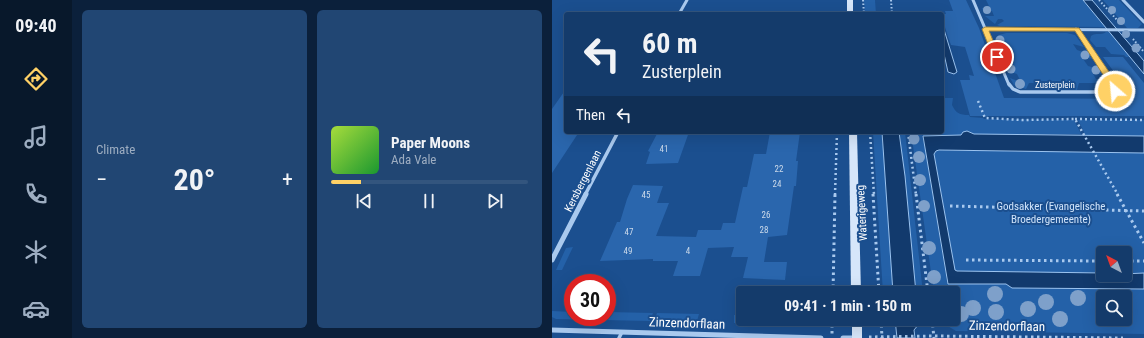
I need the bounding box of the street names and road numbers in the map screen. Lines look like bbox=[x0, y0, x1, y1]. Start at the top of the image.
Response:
street label: Zusterplein bbox=[1035, 80, 1075, 90]
street label: Kersbergenlaan bbox=[562, 148, 604, 214]
street label: Waterigeweg bbox=[854, 185, 870, 241]
street label: Zinzendorflaan bbox=[649, 314, 725, 332]
street label: Zinzendorflaan bbox=[969, 318, 1045, 334]

